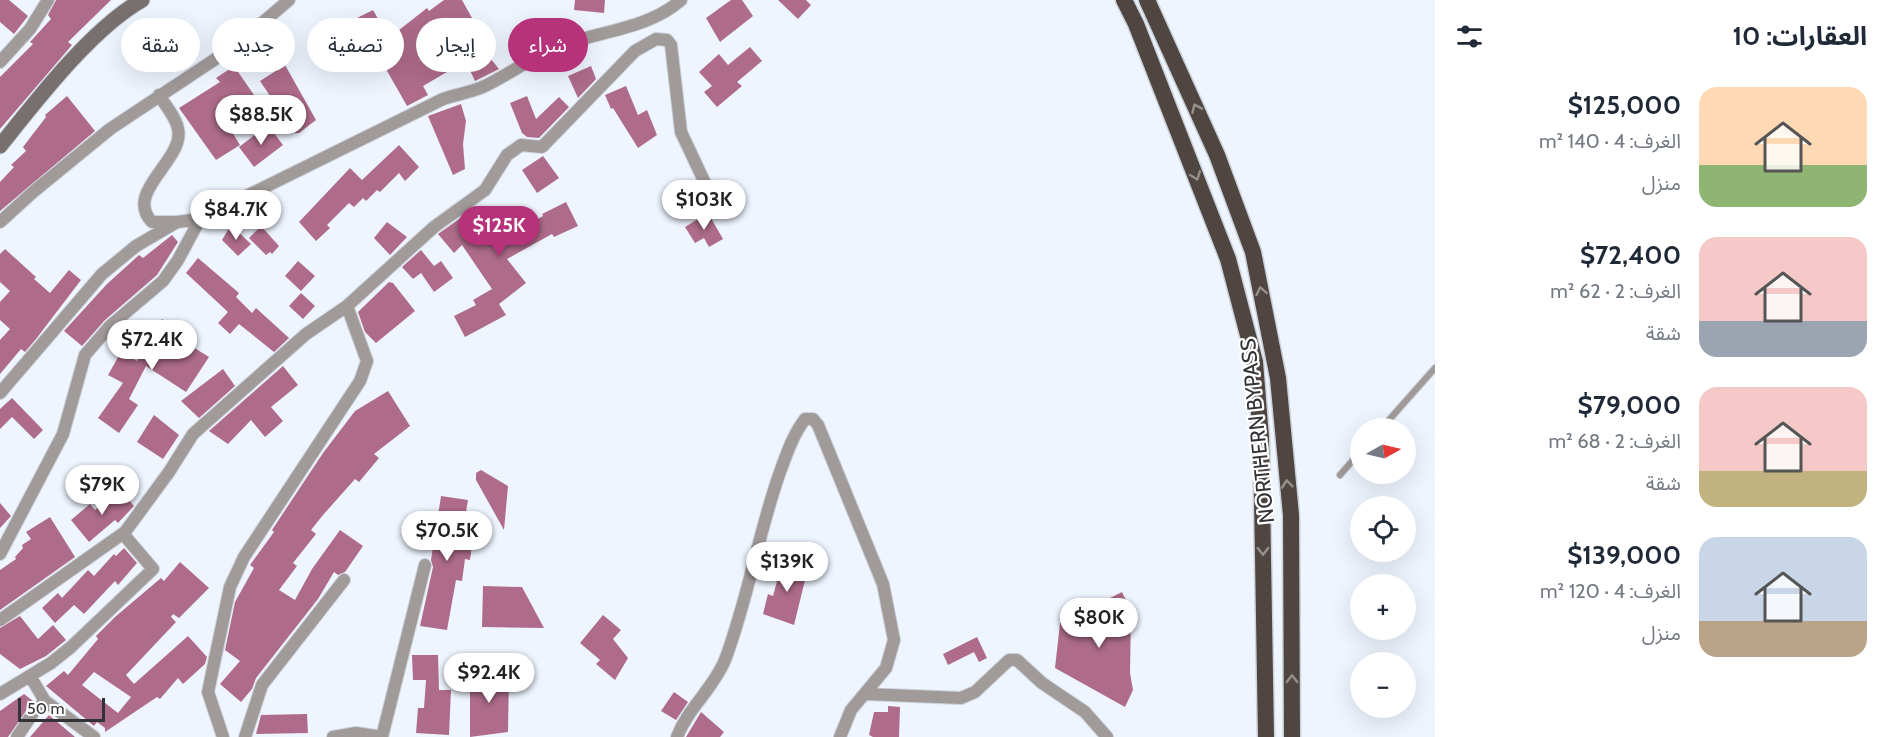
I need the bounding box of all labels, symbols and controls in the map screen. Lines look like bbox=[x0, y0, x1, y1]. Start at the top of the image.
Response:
chip: شقة bbox=[121, 18, 200, 72]
chip: جديد bbox=[212, 18, 295, 72]
chip: تصفية bbox=[307, 18, 404, 72]
chip: إيجار bbox=[416, 18, 496, 72]
chip: شراء bbox=[508, 18, 588, 72]
icon: filters bbox=[1453, 20, 1486, 53]
text: العقارات: 10 bbox=[1733, 20, 1867, 52]
text: $125,000 bbox=[1568, 89, 1681, 121]
pin: $88.5K bbox=[212, 95, 310, 146]
text: $88.5K bbox=[229, 102, 293, 126]
one-way arrow bbox=[1191, 103, 1203, 114]
icon: home bbox=[1747, 111, 1819, 183]
text: الغرف: 4 · 140 m² bbox=[1539, 129, 1681, 153]
one-way arrow bbox=[1189, 170, 1201, 181]
text: منزل bbox=[1642, 171, 1681, 195]
pin: $103K bbox=[662, 180, 746, 231]
text: $103K bbox=[676, 187, 732, 211]
pin: $84.7K bbox=[187, 190, 285, 241]
text: $84.7K bbox=[204, 197, 268, 221]
pin: $125K bbox=[457, 206, 541, 257]
text: $125K bbox=[473, 213, 525, 237]
text: $72,400 bbox=[1580, 239, 1681, 271]
icon: home bbox=[1747, 261, 1819, 333]
text: الغرف: 2 · 62 m² bbox=[1550, 279, 1681, 303]
one-way arrow bbox=[1255, 286, 1268, 296]
pin: $72.4K bbox=[103, 320, 201, 371]
text: شقة bbox=[1646, 321, 1681, 345]
text: $72.4K bbox=[121, 327, 183, 351]
street label: NORTHERN BYPASS bbox=[1235, 337, 1279, 525]
text: $79,000 bbox=[1578, 389, 1681, 421]
icon: home bbox=[1747, 411, 1819, 483]
north arrow bbox=[1350, 418, 1416, 484]
map controls bbox=[1350, 418, 1416, 718]
text: الغرف: 2 · 68 m² bbox=[1549, 429, 1681, 453]
pin: $79K bbox=[66, 465, 138, 516]
text: شقة bbox=[1646, 471, 1681, 495]
text: $79K bbox=[79, 472, 125, 496]
one-way arrow bbox=[1281, 479, 1294, 488]
button: locate bbox=[1350, 496, 1416, 562]
pin: $70.5K bbox=[398, 511, 496, 562]
text: $70.5K bbox=[415, 518, 479, 542]
text: $139,000 bbox=[1567, 539, 1681, 571]
pin: $139K bbox=[745, 542, 829, 593]
one-way arrow bbox=[1257, 546, 1269, 555]
text: $139K bbox=[760, 549, 814, 573]
icon: home bbox=[1747, 561, 1819, 633]
button: + bbox=[1350, 574, 1416, 640]
text: الغرف: 4 · 120 m² bbox=[1540, 579, 1681, 603]
pin: $80K bbox=[1063, 598, 1135, 649]
text: $80K bbox=[1074, 605, 1124, 629]
text: منزل bbox=[1642, 621, 1681, 645]
button: − bbox=[1350, 652, 1416, 718]
pin: $92.4K bbox=[440, 653, 538, 704]
text: $92.4K bbox=[458, 660, 520, 684]
one-way arrow bbox=[1286, 674, 1298, 683]
scale bar bbox=[18, 695, 105, 722]
text: 50 m bbox=[27, 699, 64, 718]

